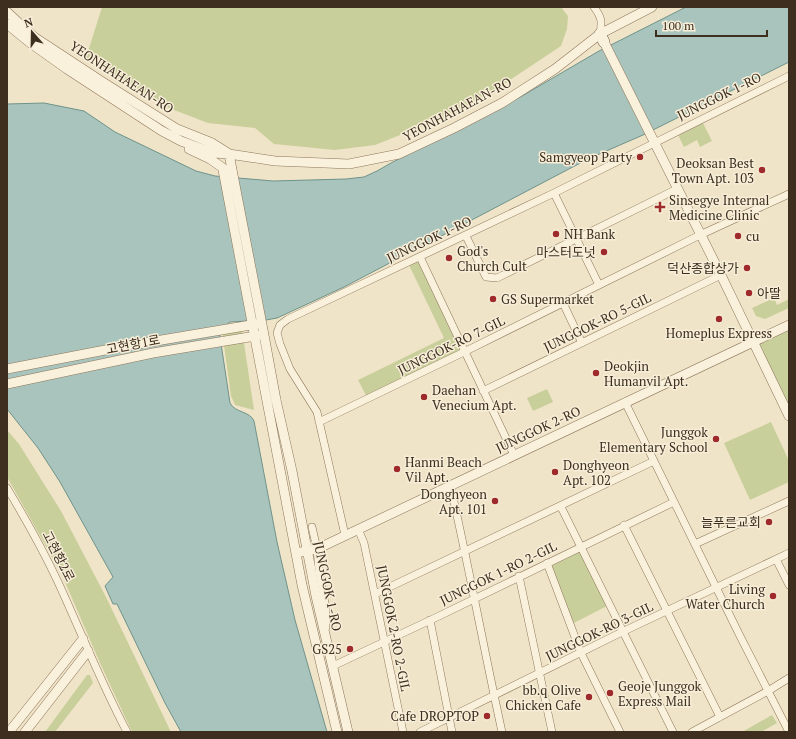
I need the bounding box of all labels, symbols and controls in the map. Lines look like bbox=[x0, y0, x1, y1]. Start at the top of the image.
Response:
north arrow bbox=[12, 12, 52, 52]
scale bar bbox=[656, 12, 767, 38]
text: N bbox=[22, 14, 36, 31]
text: 100 m bbox=[662, 18, 695, 33]
street label: YEONHAHAEAN-RO bbox=[66, 37, 178, 117]
street label: JUNGGOK 1-RO bbox=[674, 68, 764, 124]
street label: YEONHAHAEAN-RO bbox=[399, 73, 515, 145]
place label: Samgyeop Party bbox=[539, 148, 632, 166]
marker: Samgyeop Party bbox=[635, 152, 645, 162]
place label: Deoksan Best Town Apt. 103 bbox=[672, 154, 754, 187]
marker: Deoksan Best Town Apt. 103 bbox=[757, 165, 767, 175]
place label: Sinsegye Internal Medicine Clinic bbox=[669, 191, 770, 224]
marker: Sinsegye Internal Medicine Clinic bbox=[654, 201, 666, 213]
street label: JUNGGOK 1-RO bbox=[384, 211, 474, 267]
place label: NH Bank bbox=[564, 225, 615, 243]
place label: cu bbox=[746, 227, 760, 245]
marker: NH Bank bbox=[551, 229, 561, 239]
marker: cu bbox=[733, 231, 743, 241]
place label: God's Church Cult bbox=[457, 242, 527, 275]
place label: 마스터도넛 bbox=[536, 243, 596, 261]
marker: 마스터도넛 bbox=[599, 247, 609, 257]
marker: God's Church Cult bbox=[444, 253, 454, 263]
place label: 덕산종합상가 bbox=[667, 259, 739, 277]
marker: 덕산종합상가 bbox=[742, 263, 752, 273]
place label: 아딸 bbox=[757, 284, 781, 302]
street label: JUNGGOK-RO 5-GIL bbox=[540, 288, 654, 356]
marker: 아딸 bbox=[744, 288, 754, 298]
place label: GS Supermarket bbox=[501, 290, 594, 308]
marker: GS Supermarket bbox=[488, 294, 498, 304]
street label: JUNGGOK-RO 7-GIL bbox=[395, 311, 507, 379]
marker: Homeplus Express bbox=[714, 314, 724, 324]
place label: Homeplus Express bbox=[666, 324, 772, 342]
street label: 고현항1로 bbox=[104, 330, 162, 358]
place label: Deokjin Humanvil Apt. bbox=[604, 357, 688, 390]
marker: Deokjin Humanvil Apt. bbox=[591, 368, 601, 378]
place label: Daehan Venecium Apt. bbox=[432, 381, 517, 414]
marker: Daehan Venecium Apt. bbox=[419, 392, 429, 402]
street label: JUNGGOK 2-RO bbox=[493, 401, 583, 457]
place label: Junggok Elementary School bbox=[599, 423, 708, 456]
marker: Junggok Elementary School bbox=[711, 434, 721, 444]
place label: Hanmi Beach Vil Apt. bbox=[405, 453, 482, 486]
place label: Donghyeon Apt. 102 bbox=[563, 456, 630, 489]
marker: Hanmi Beach Vil Apt. bbox=[392, 464, 402, 474]
marker: Donghyeon Apt. 102 bbox=[550, 467, 560, 477]
place label: Donghyeon Apt. 101 bbox=[421, 485, 487, 518]
marker: Donghyeon Apt. 101 bbox=[490, 496, 500, 506]
place label: 늘푸른교회 bbox=[701, 513, 761, 531]
marker: 늘푸른교회 bbox=[764, 517, 774, 527]
street label: 고현항2로 bbox=[39, 528, 79, 585]
street label: JUNGGOK 1-RO 2-GIL bbox=[437, 537, 559, 609]
street label: JUNGGOK 1-RO bbox=[310, 539, 346, 633]
street label: JUNGGOK 2-RO 2-GIL bbox=[373, 563, 415, 693]
place label: Living Water Church bbox=[685, 580, 765, 613]
marker: Living Water Church bbox=[768, 591, 778, 601]
street label: JUNGGOK-RO 3-GIL bbox=[542, 597, 656, 665]
place label: GS25 bbox=[312, 640, 342, 658]
marker: GS25 bbox=[345, 644, 355, 654]
place label: Geoje Junggok Express Mail bbox=[618, 677, 702, 710]
place label: bb.q Olive Chicken Cafe bbox=[505, 681, 581, 714]
marker: Geoje Junggok Express Mail bbox=[605, 688, 615, 698]
marker: bb.q Olive Chicken Cafe bbox=[584, 692, 594, 702]
place label: Cafe DROPTOP bbox=[391, 707, 479, 725]
marker: Cafe DROPTOP bbox=[482, 711, 492, 721]

